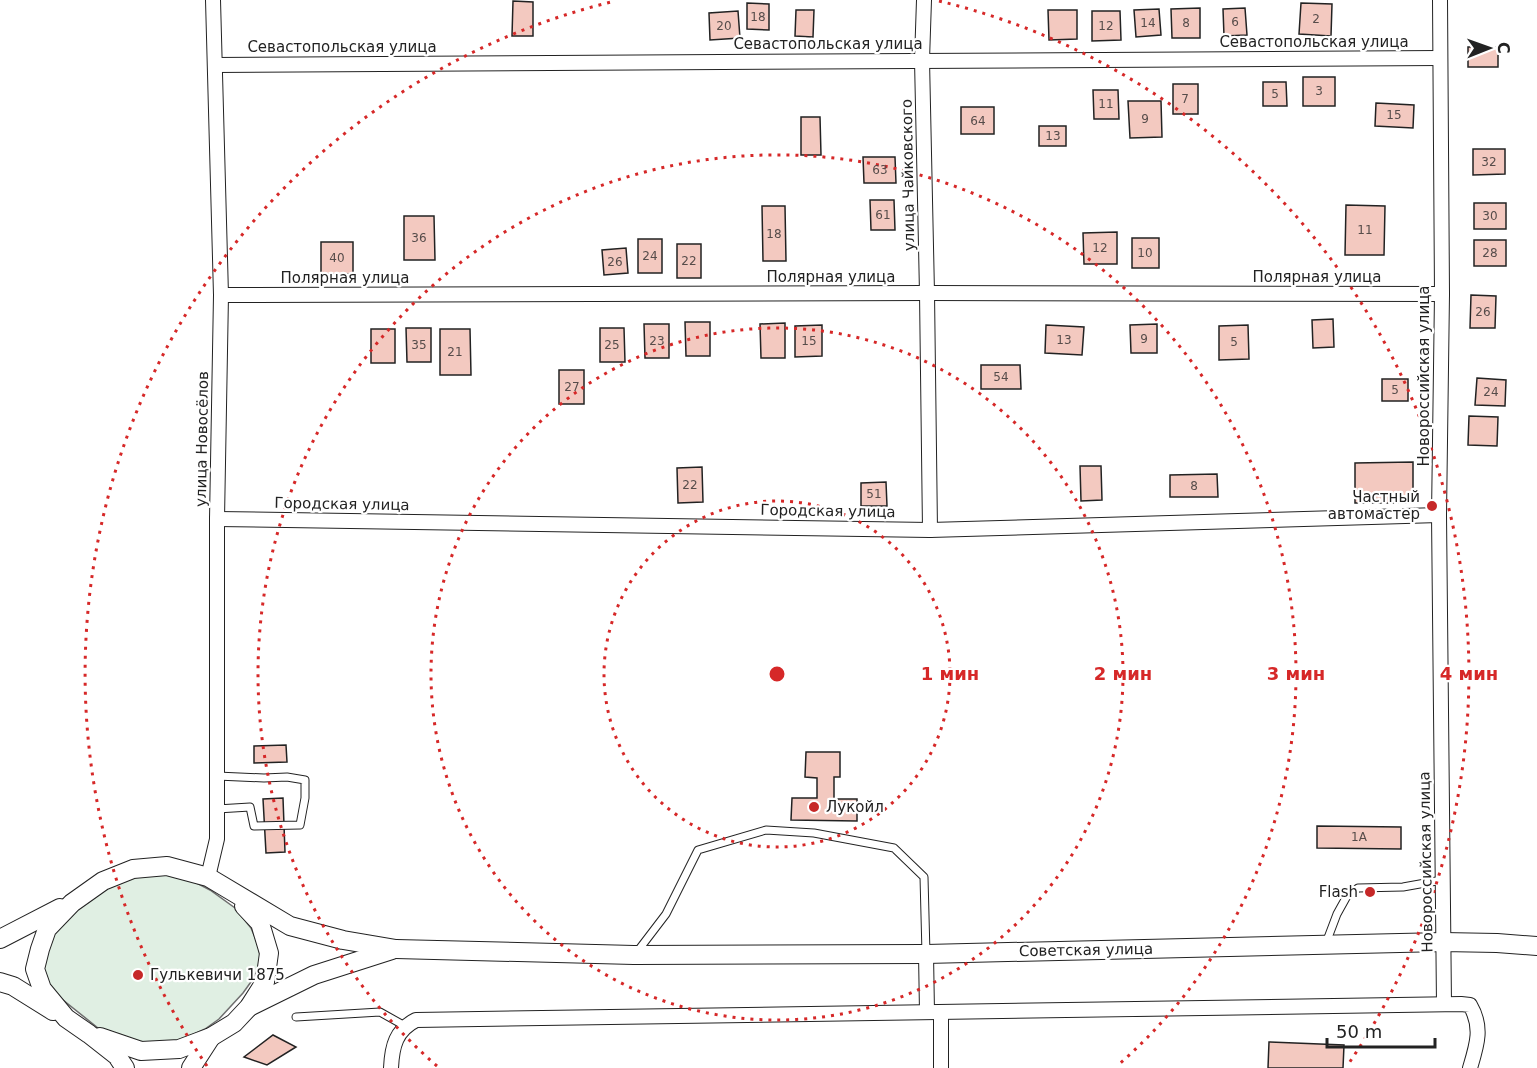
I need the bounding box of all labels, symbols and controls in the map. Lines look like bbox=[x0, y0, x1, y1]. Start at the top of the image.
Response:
house number: 18 bbox=[750, 10, 766, 24]
house number: 2 bbox=[1312, 12, 1320, 26]
house number: 6 bbox=[1231, 15, 1239, 29]
house number: 14 bbox=[1140, 16, 1156, 30]
house number: 8 bbox=[1182, 16, 1190, 30]
north arrow bbox=[1459, 18, 1519, 78]
house number: 20 bbox=[716, 19, 732, 33]
house number: 12 bbox=[1098, 19, 1114, 33]
street label: Севастопольская улица bbox=[1219, 33, 1409, 51]
street label: Севастопольская улица bbox=[733, 35, 923, 53]
street label: Севастопольская улица bbox=[247, 38, 437, 56]
text: С bbox=[1494, 42, 1513, 54]
house number: 3 bbox=[1315, 84, 1323, 98]
house number: 5 bbox=[1271, 87, 1279, 101]
house number: 7 bbox=[1181, 92, 1189, 106]
house number: 11 bbox=[1098, 97, 1114, 111]
street label: улица Чайковского bbox=[898, 99, 918, 251]
house number: 15 bbox=[1386, 108, 1402, 122]
house number: 9 bbox=[1141, 112, 1149, 126]
house number: 64 bbox=[970, 114, 986, 128]
house number: 13 bbox=[1045, 129, 1061, 143]
house number: 32 bbox=[1481, 155, 1497, 169]
house number: 63 bbox=[872, 163, 888, 177]
house number: 61 bbox=[875, 208, 891, 222]
house number: 30 bbox=[1482, 209, 1498, 223]
house number: 11 bbox=[1357, 223, 1373, 237]
house number: 18 bbox=[766, 227, 782, 241]
house number: 36 bbox=[411, 231, 427, 245]
house number: 12 bbox=[1092, 241, 1108, 255]
house number: 10 bbox=[1137, 246, 1153, 260]
house number: 28 bbox=[1482, 246, 1498, 260]
house number: 24 bbox=[642, 249, 658, 263]
house number: 40 bbox=[329, 251, 345, 265]
house number: 22 bbox=[681, 254, 697, 268]
house number: 26 bbox=[607, 255, 623, 269]
street label: Полярная улица bbox=[767, 268, 896, 286]
street label: Полярная улица bbox=[1253, 268, 1382, 286]
street label: Полярная улица bbox=[281, 269, 410, 287]
street label: Новороссийская улица bbox=[1415, 285, 1433, 467]
house number: 26 bbox=[1475, 305, 1491, 319]
house number: 9 bbox=[1140, 332, 1148, 346]
house number: 13 bbox=[1056, 333, 1072, 347]
house number: 23 bbox=[649, 334, 665, 348]
house number: 15 bbox=[801, 334, 817, 348]
house number: 5 bbox=[1230, 335, 1238, 349]
house number: 35 bbox=[411, 338, 427, 352]
house number: 25 bbox=[604, 338, 620, 352]
house number: 21 bbox=[447, 345, 463, 359]
house number: 54 bbox=[993, 370, 1009, 384]
street label: улица Новосёлов bbox=[192, 371, 212, 507]
house number: 27 bbox=[564, 380, 580, 394]
house number: 5 bbox=[1391, 383, 1399, 397]
house number: 24 bbox=[1483, 385, 1499, 399]
house number: 22 bbox=[682, 478, 698, 492]
house number: 8 bbox=[1190, 479, 1198, 493]
house number: 51 bbox=[866, 487, 882, 501]
place label: Частный автомастер bbox=[1328, 488, 1420, 523]
street label: Городская улица bbox=[274, 494, 410, 514]
marker: Частный автомастер bbox=[1425, 499, 1439, 513]
street label: Городская улица bbox=[760, 501, 896, 521]
text: 1 мин bbox=[921, 663, 979, 684]
text: 2 мин bbox=[1094, 663, 1152, 684]
text: 3 мин bbox=[1267, 663, 1325, 684]
text: 4 мин bbox=[1440, 663, 1498, 684]
centre of rings bbox=[767, 664, 787, 684]
street label: Новороссийская улица bbox=[1415, 771, 1437, 953]
place label: Лукойл bbox=[826, 798, 884, 816]
marker: Лукойл bbox=[807, 800, 821, 814]
house number: 1А bbox=[1351, 830, 1368, 844]
place label: Flash bbox=[1319, 883, 1358, 901]
marker: Flash bbox=[1363, 885, 1377, 899]
street label: Советская улица bbox=[1019, 940, 1153, 960]
place label: Гулькевичи 1875 bbox=[150, 966, 285, 984]
marker: Гулькевичи 1875 bbox=[131, 968, 145, 982]
scale bar bbox=[1327, 1011, 1435, 1049]
text: 50 m bbox=[1336, 1021, 1382, 1042]

